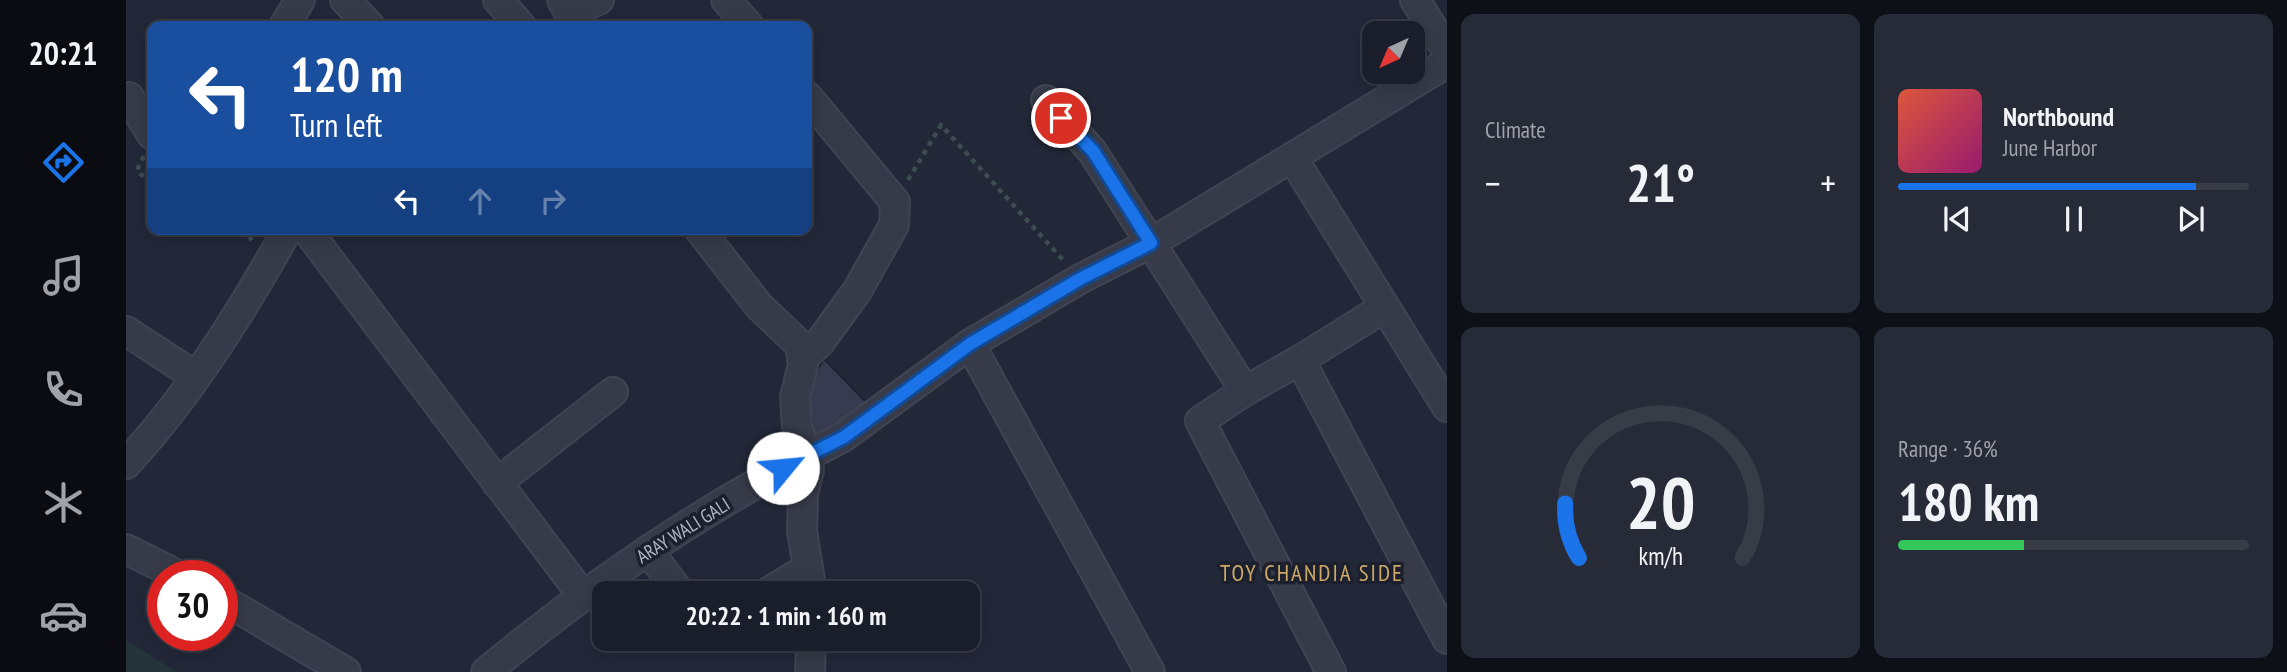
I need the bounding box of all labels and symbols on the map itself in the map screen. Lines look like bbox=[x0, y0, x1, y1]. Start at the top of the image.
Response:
north arrow bbox=[1362, 21, 1424, 84]
pin bbox=[1031, 88, 1091, 148]
position arrow bbox=[746, 431, 820, 505]
street label: ARAY WALI GALI bbox=[632, 492, 734, 568]
district label: TOY CHANDIA SIDE bbox=[1220, 558, 1404, 587]
speed limit sign: 30 bbox=[147, 560, 238, 651]

